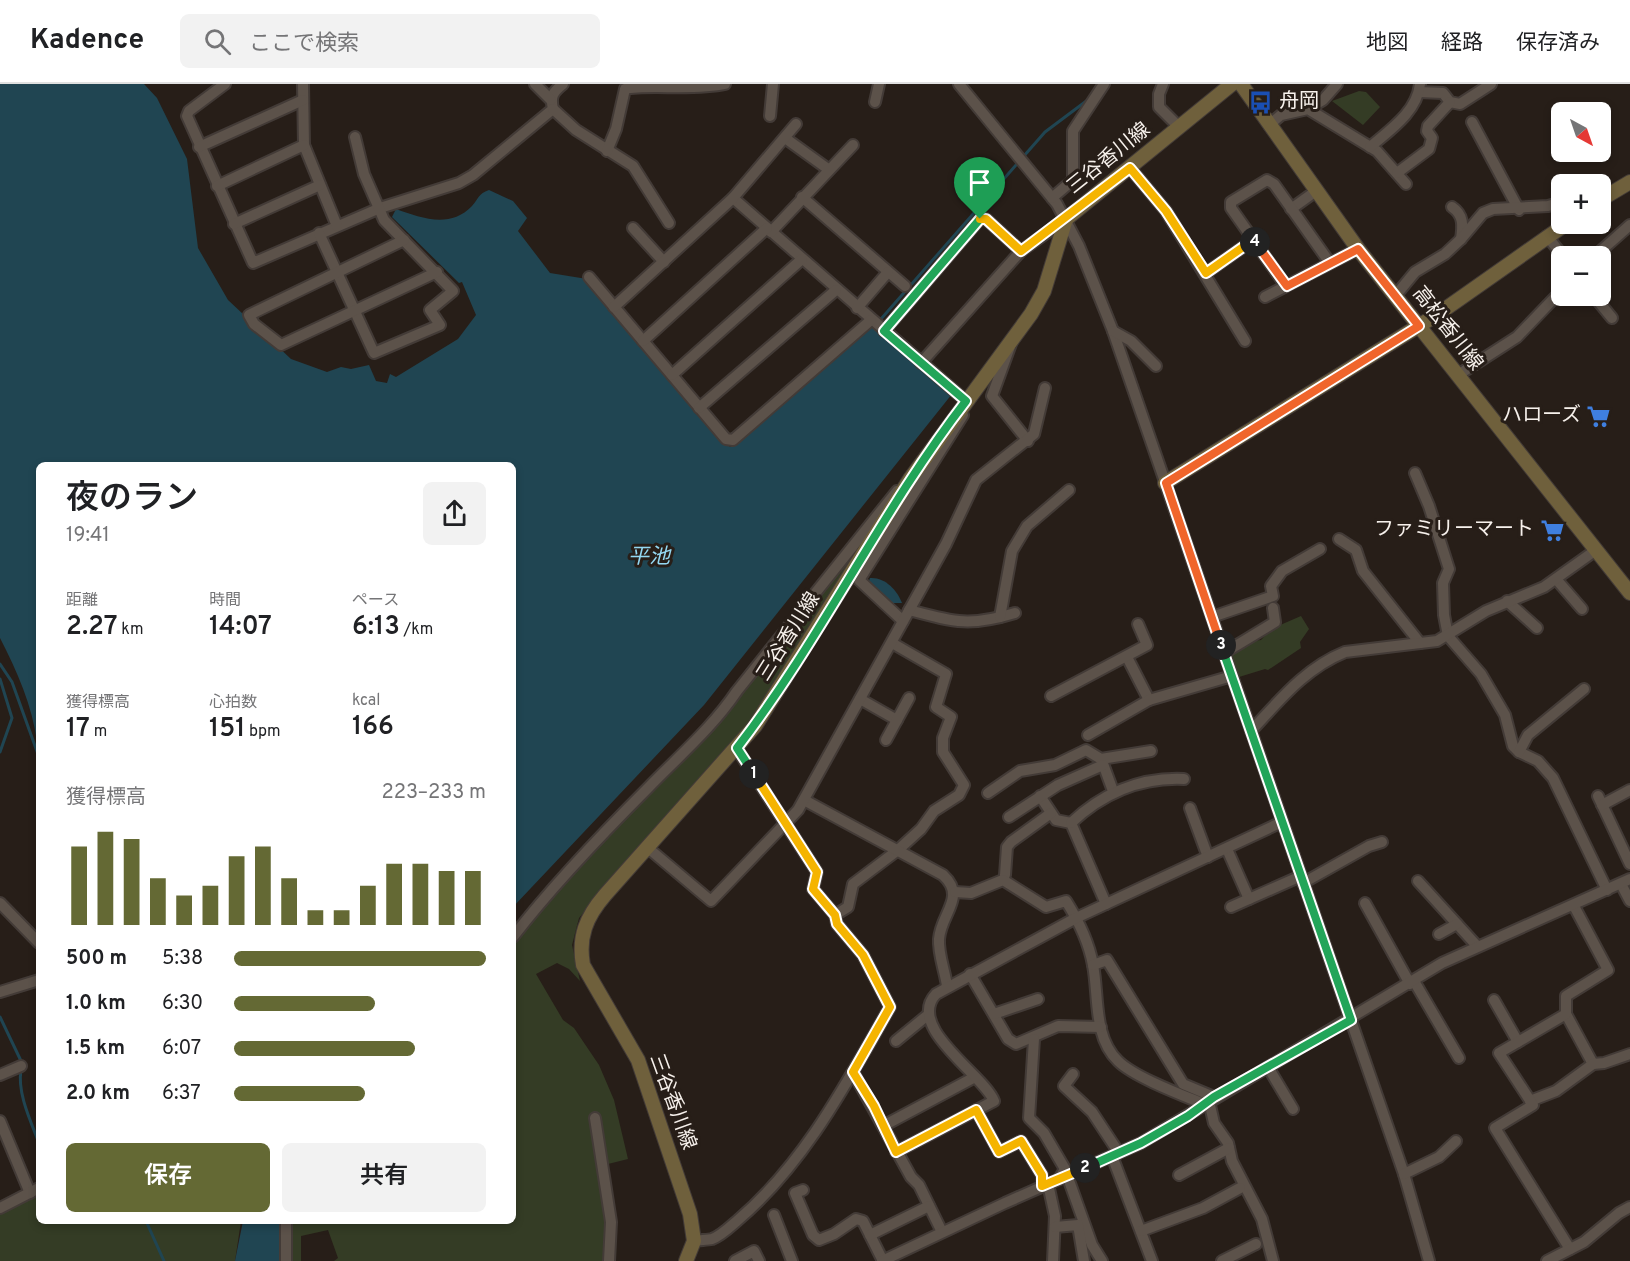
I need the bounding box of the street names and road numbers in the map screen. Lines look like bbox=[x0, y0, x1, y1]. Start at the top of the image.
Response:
street label: 三谷香川線 bbox=[1062, 117, 1156, 201]
street label: 高松香川線 bbox=[1406, 282, 1488, 376]
street label: 三谷香川線 bbox=[751, 588, 827, 686]
street label: 三谷香川線 bbox=[643, 1051, 701, 1153]

